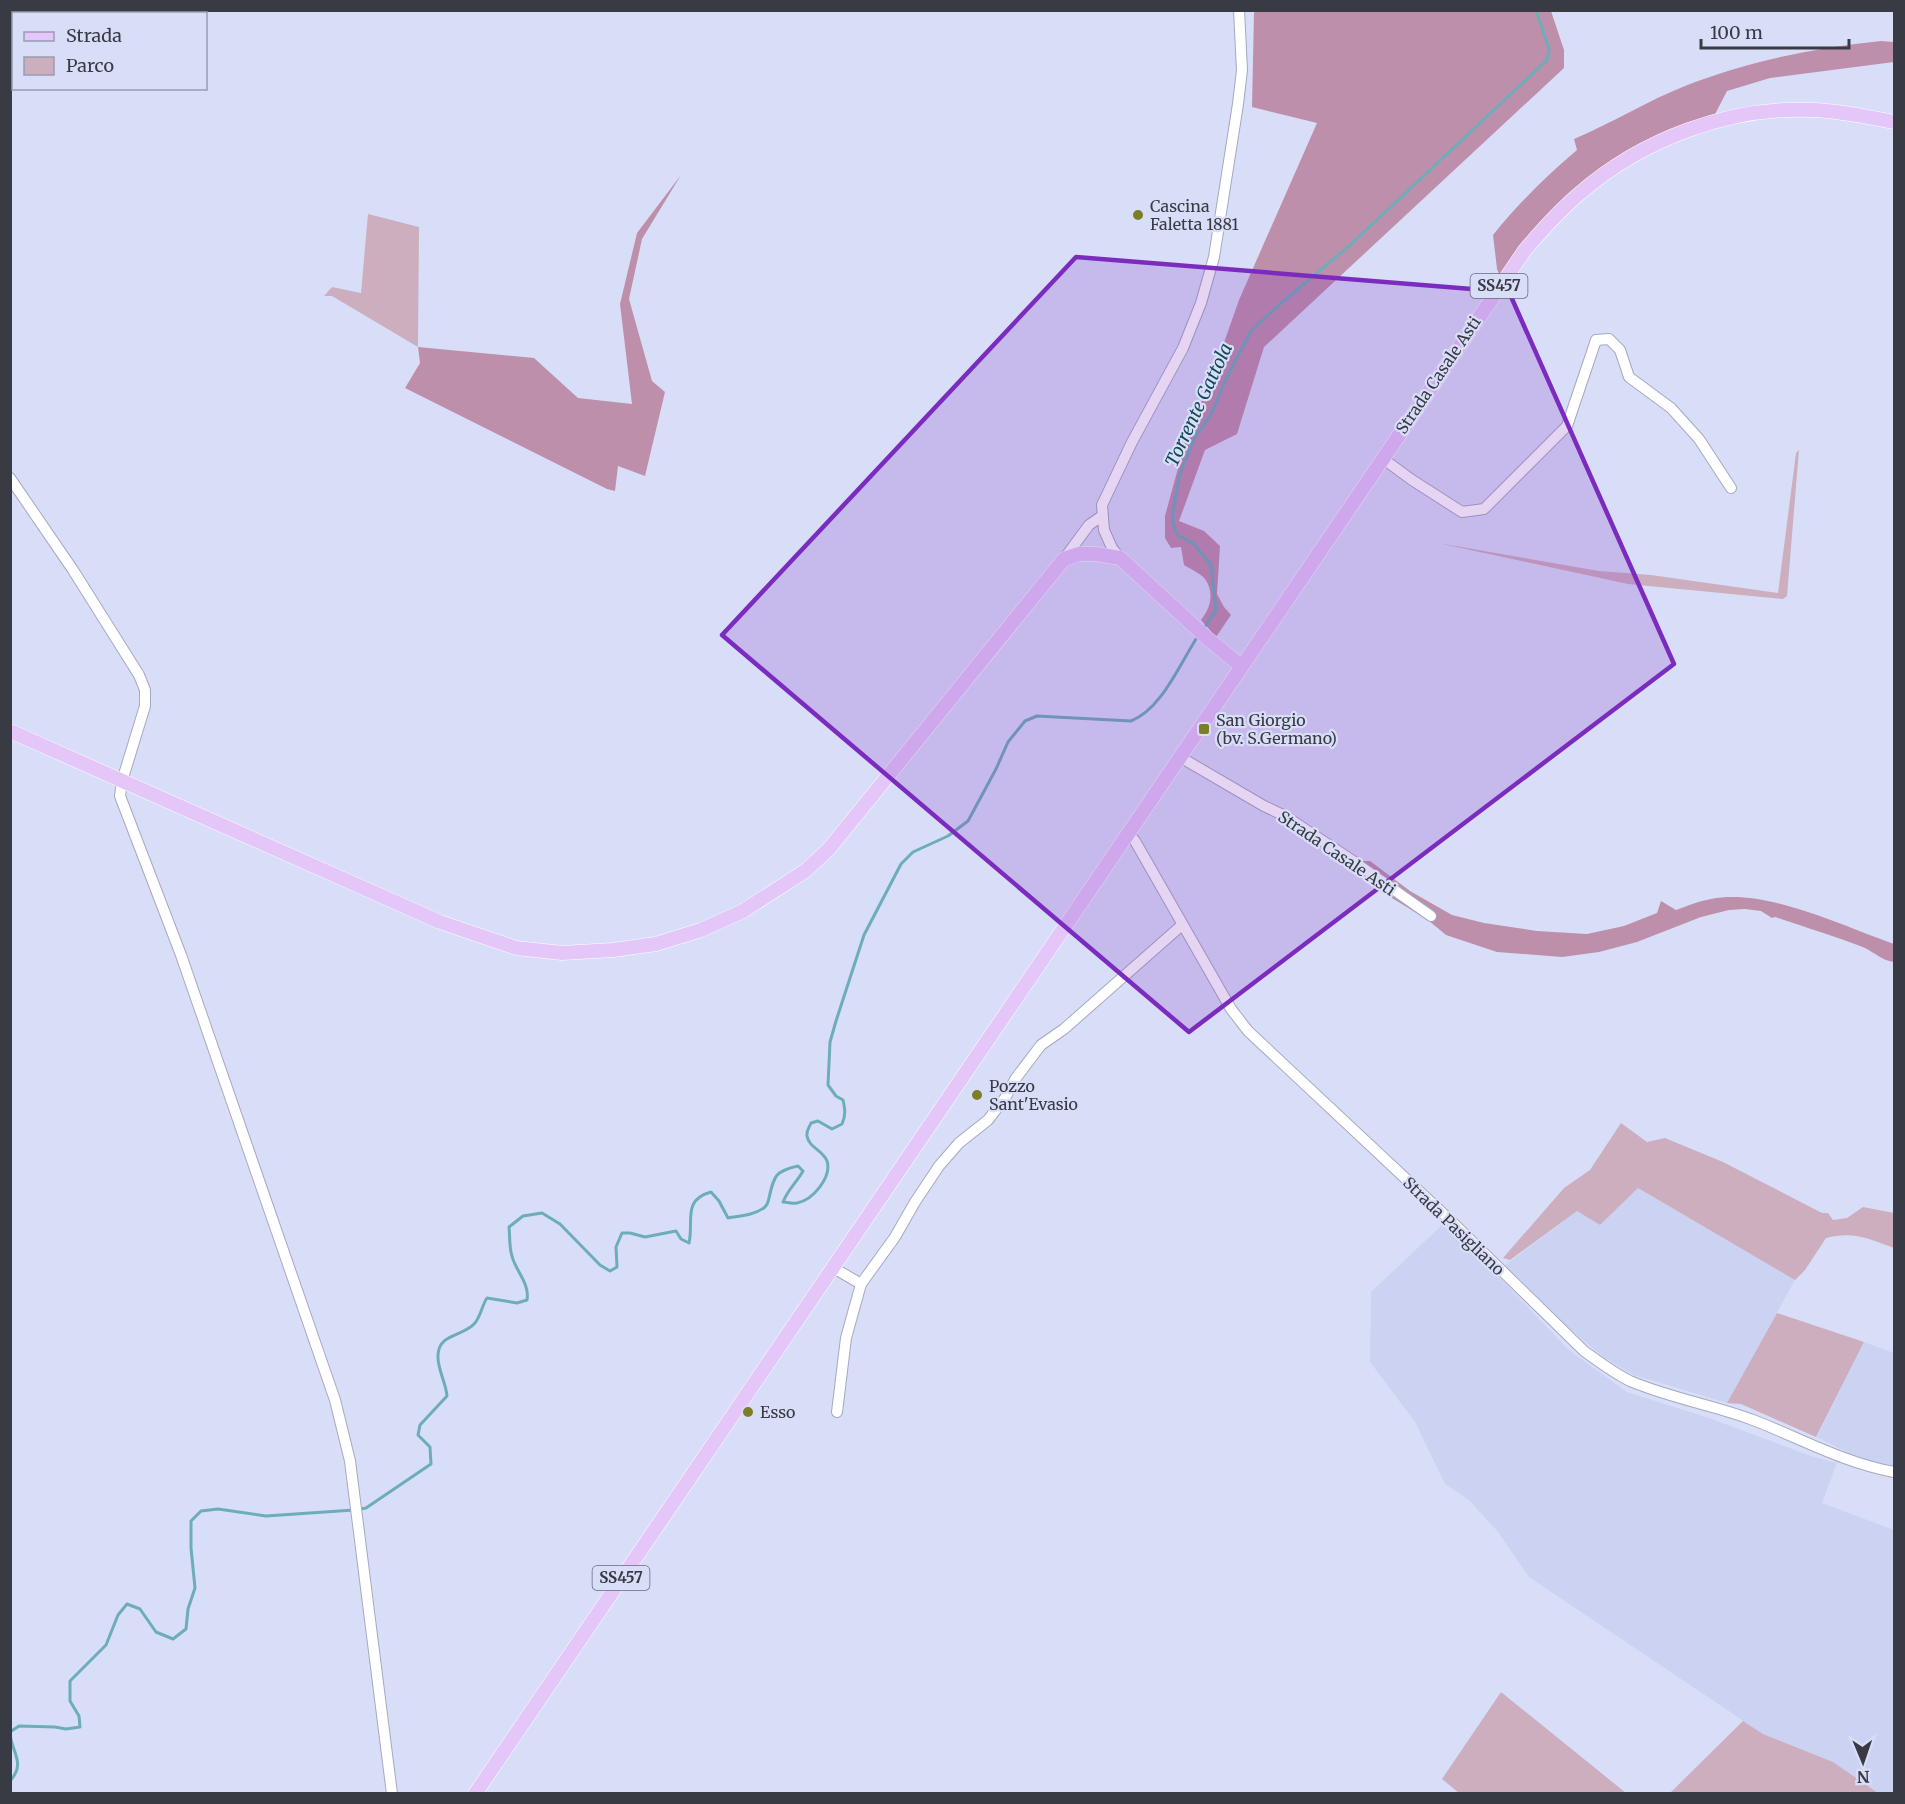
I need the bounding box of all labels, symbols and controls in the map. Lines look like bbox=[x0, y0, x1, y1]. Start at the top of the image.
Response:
legend bbox=[12, 12, 207, 90]
scale bar bbox=[1701, 12, 1850, 50]
text: 100 m bbox=[1710, 21, 1763, 44]
text: Strada bbox=[66, 24, 122, 47]
text: Parco bbox=[66, 54, 114, 77]
place label: Cascina Faletta 1881 bbox=[1150, 196, 1239, 234]
marker: Cascina Faletta 1881 bbox=[1131, 208, 1145, 222]
road number: SS457 bbox=[1470, 274, 1528, 298]
street label: Strada Casale Asti bbox=[1391, 312, 1485, 438]
water label: Torrente Gattola bbox=[1160, 339, 1237, 470]
place label: San Giorgio (bv. S.Germano) bbox=[1216, 710, 1337, 748]
marker: San Giorgio (bv. S.Germano) bbox=[1197, 722, 1211, 736]
street label: Strada Casale Asti bbox=[1274, 806, 1400, 900]
place label: Pozzo Sant'Evasio bbox=[989, 1076, 1078, 1114]
marker: Pozzo Sant'Evasio bbox=[970, 1088, 984, 1102]
street label: Strada Pasigliano bbox=[1399, 1173, 1509, 1279]
place label: Esso bbox=[760, 1402, 795, 1422]
marker: Esso bbox=[741, 1405, 755, 1419]
road number: SS457 bbox=[592, 1566, 650, 1590]
north arrow bbox=[1833, 1732, 1893, 1792]
text: N bbox=[1856, 1767, 1870, 1787]

